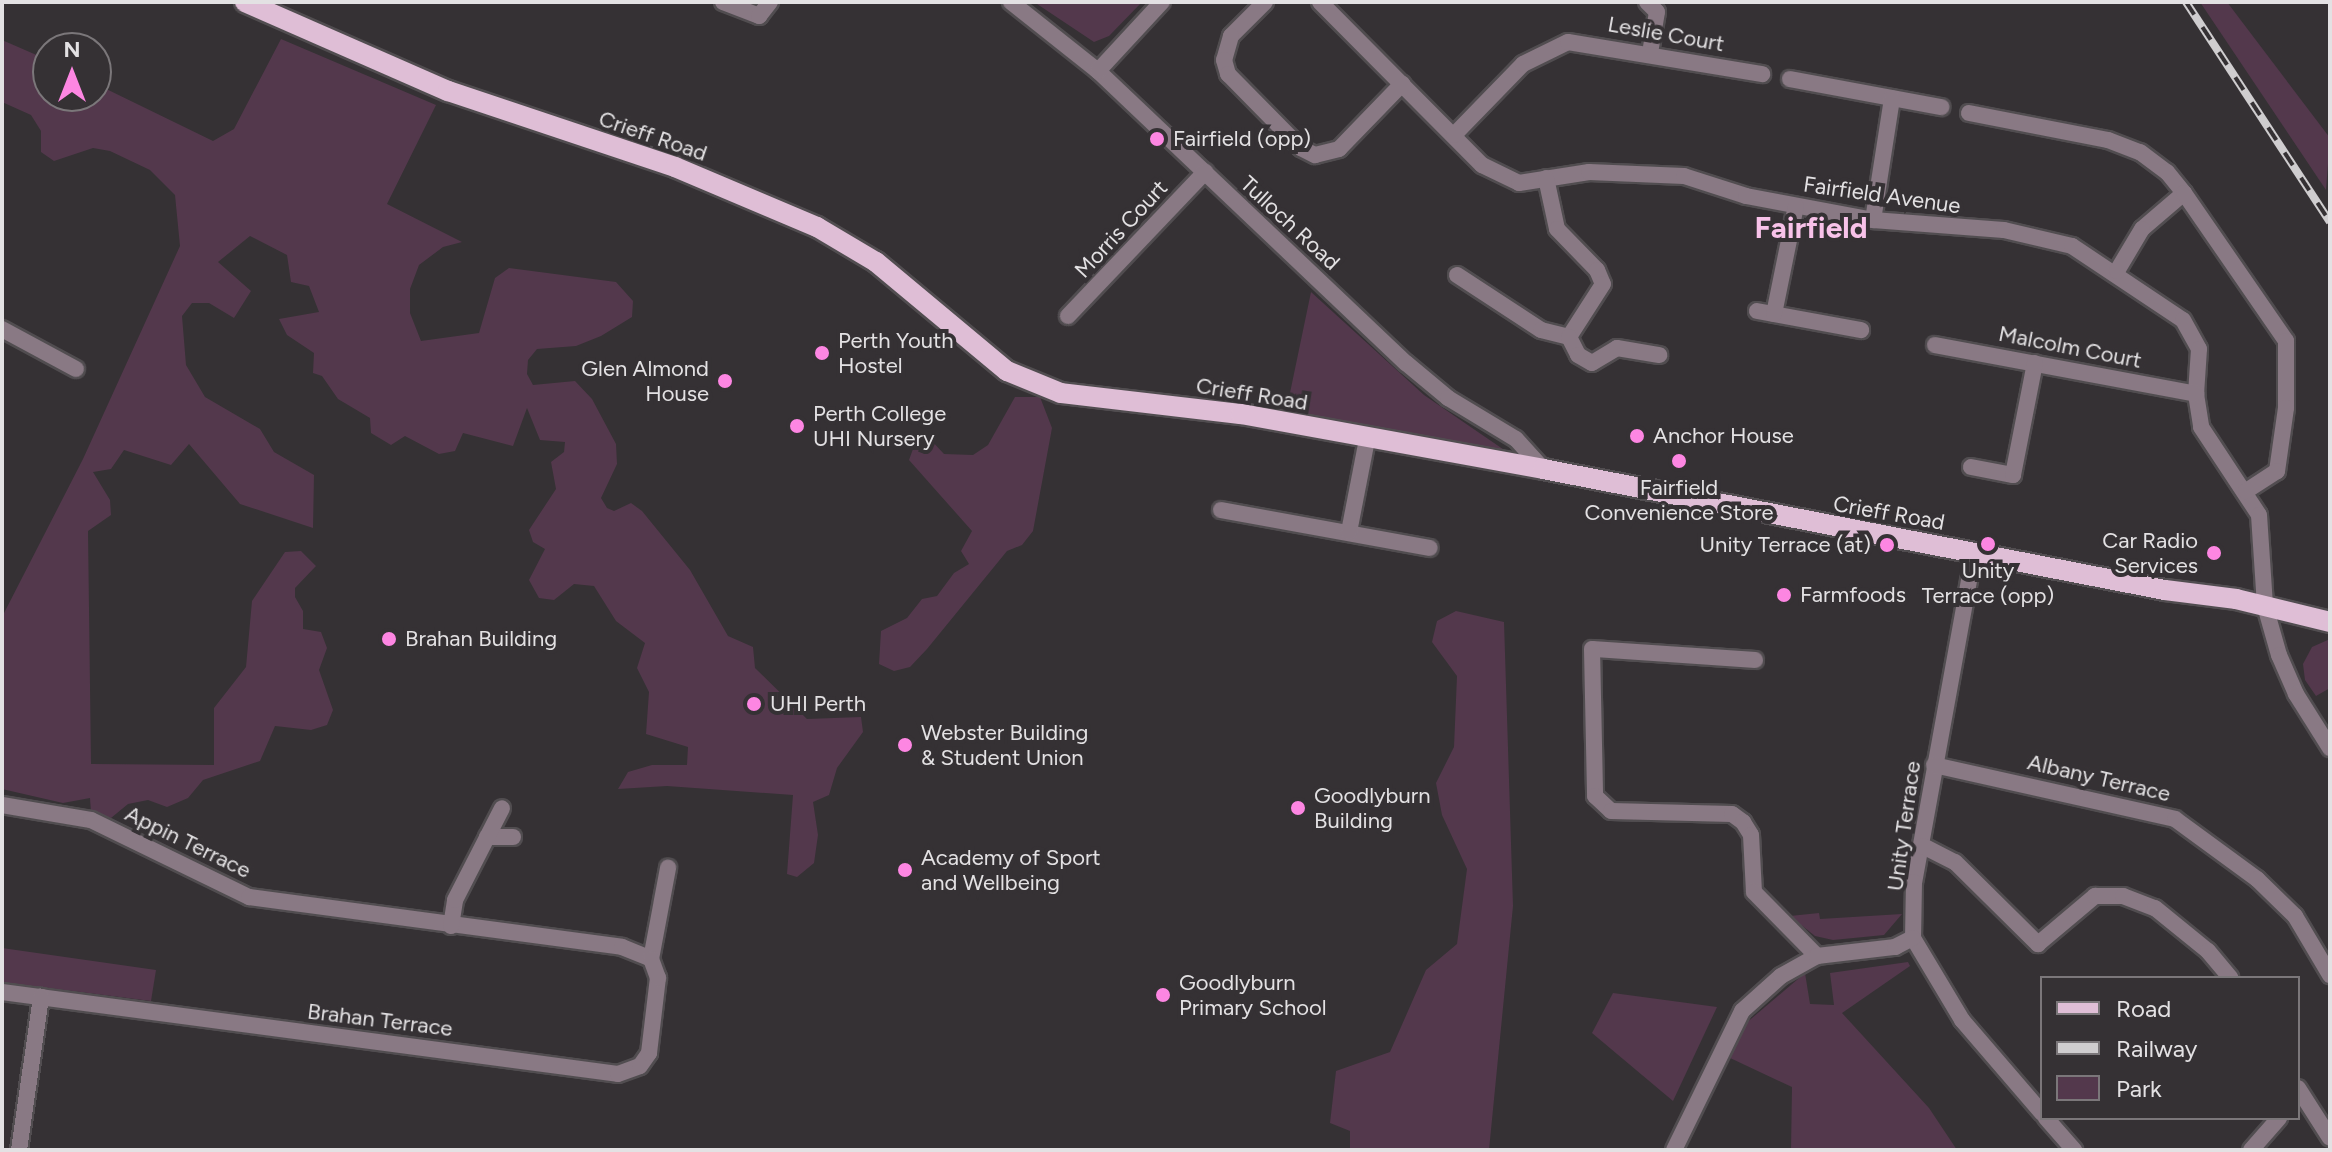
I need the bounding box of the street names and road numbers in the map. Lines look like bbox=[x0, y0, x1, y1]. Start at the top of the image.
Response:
street label: Leslie Court bbox=[1606, 11, 1726, 57]
street label: Crieff Road bbox=[595, 105, 711, 167]
street label: Tulloch Road bbox=[1235, 170, 1345, 276]
street label: Fairfield Avenue bbox=[1802, 171, 1962, 219]
street label: Morris Court bbox=[1069, 175, 1173, 283]
street label: Malcolm Court bbox=[1996, 320, 2144, 374]
street label: Crieff Road bbox=[1194, 372, 1310, 416]
street label: Crieff Road bbox=[1831, 490, 1947, 536]
street label: Albany Terrace bbox=[2025, 749, 2173, 807]
street label: Unity Terrace bbox=[1882, 759, 1926, 893]
street label: Appin Terrace bbox=[121, 800, 255, 884]
street label: Brahan Terrace bbox=[306, 998, 454, 1042]

